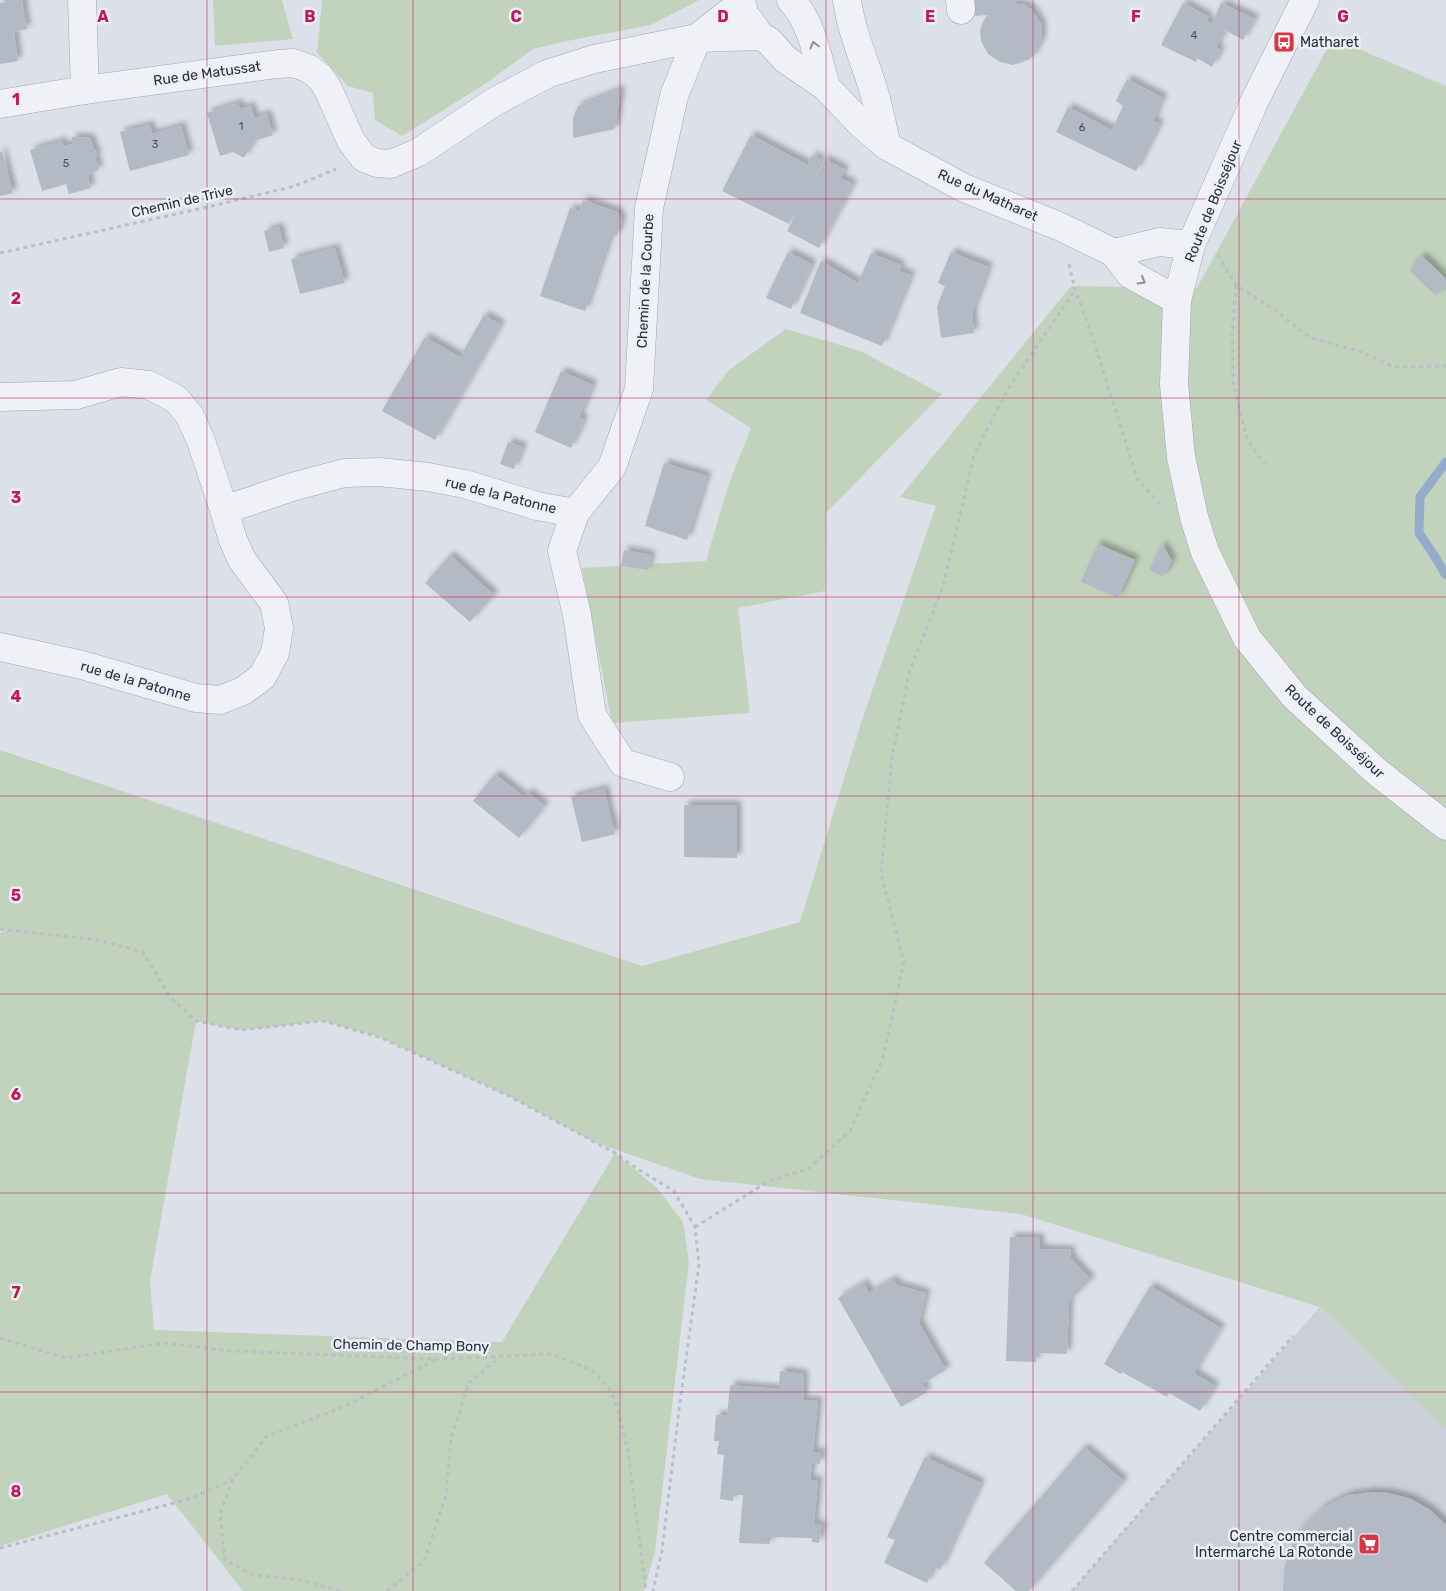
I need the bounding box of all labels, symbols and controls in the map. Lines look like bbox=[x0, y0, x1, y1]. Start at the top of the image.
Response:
text: A bbox=[97, 7, 109, 26]
text: B bbox=[304, 7, 316, 26]
text: C bbox=[510, 7, 522, 26]
text: D bbox=[717, 7, 729, 26]
text: E bbox=[925, 7, 935, 26]
text: F bbox=[1131, 7, 1141, 26]
text: G bbox=[1337, 7, 1349, 26]
house number: 4 bbox=[1191, 29, 1198, 42]
bus stop icon: Matharet bbox=[1272, 30, 1296, 54]
place label: Matharet bbox=[1300, 34, 1359, 51]
one-way arrow bbox=[810, 42, 820, 50]
street label: Rue de Matussat bbox=[152, 57, 263, 89]
text: 1 bbox=[12, 90, 20, 109]
house number: 1 bbox=[239, 120, 243, 133]
house number: 6 bbox=[1079, 121, 1086, 134]
street label: Route de Boisséjour bbox=[1181, 137, 1246, 265]
house number: 3 bbox=[152, 138, 159, 151]
house number: 5 bbox=[63, 157, 70, 170]
street label: Rue du Matharet bbox=[935, 166, 1041, 225]
street label: Chemin de Trive bbox=[130, 182, 235, 221]
street label: Chemin de la Courbe bbox=[633, 213, 658, 349]
one-way arrow bbox=[1136, 274, 1145, 284]
text: 2 bbox=[11, 289, 21, 308]
street label: rue de la Patonne bbox=[444, 473, 558, 518]
text: 3 bbox=[11, 488, 21, 507]
street label: rue de la Patonne bbox=[79, 658, 193, 705]
street label: Route de Boisséjour bbox=[1281, 681, 1389, 782]
text: 4 bbox=[11, 687, 22, 706]
text: 5 bbox=[11, 886, 21, 905]
text: 6 bbox=[11, 1085, 21, 1104]
text: 7 bbox=[11, 1283, 21, 1302]
street label: Chemin de Champ Bony bbox=[333, 1336, 489, 1355]
text: 8 bbox=[11, 1482, 22, 1501]
place label: Centre commercial Intermarché La Rotonde bbox=[1195, 1528, 1353, 1561]
supermarket icon: Centre commercial Intermarché La Rotonde bbox=[1357, 1532, 1381, 1556]

